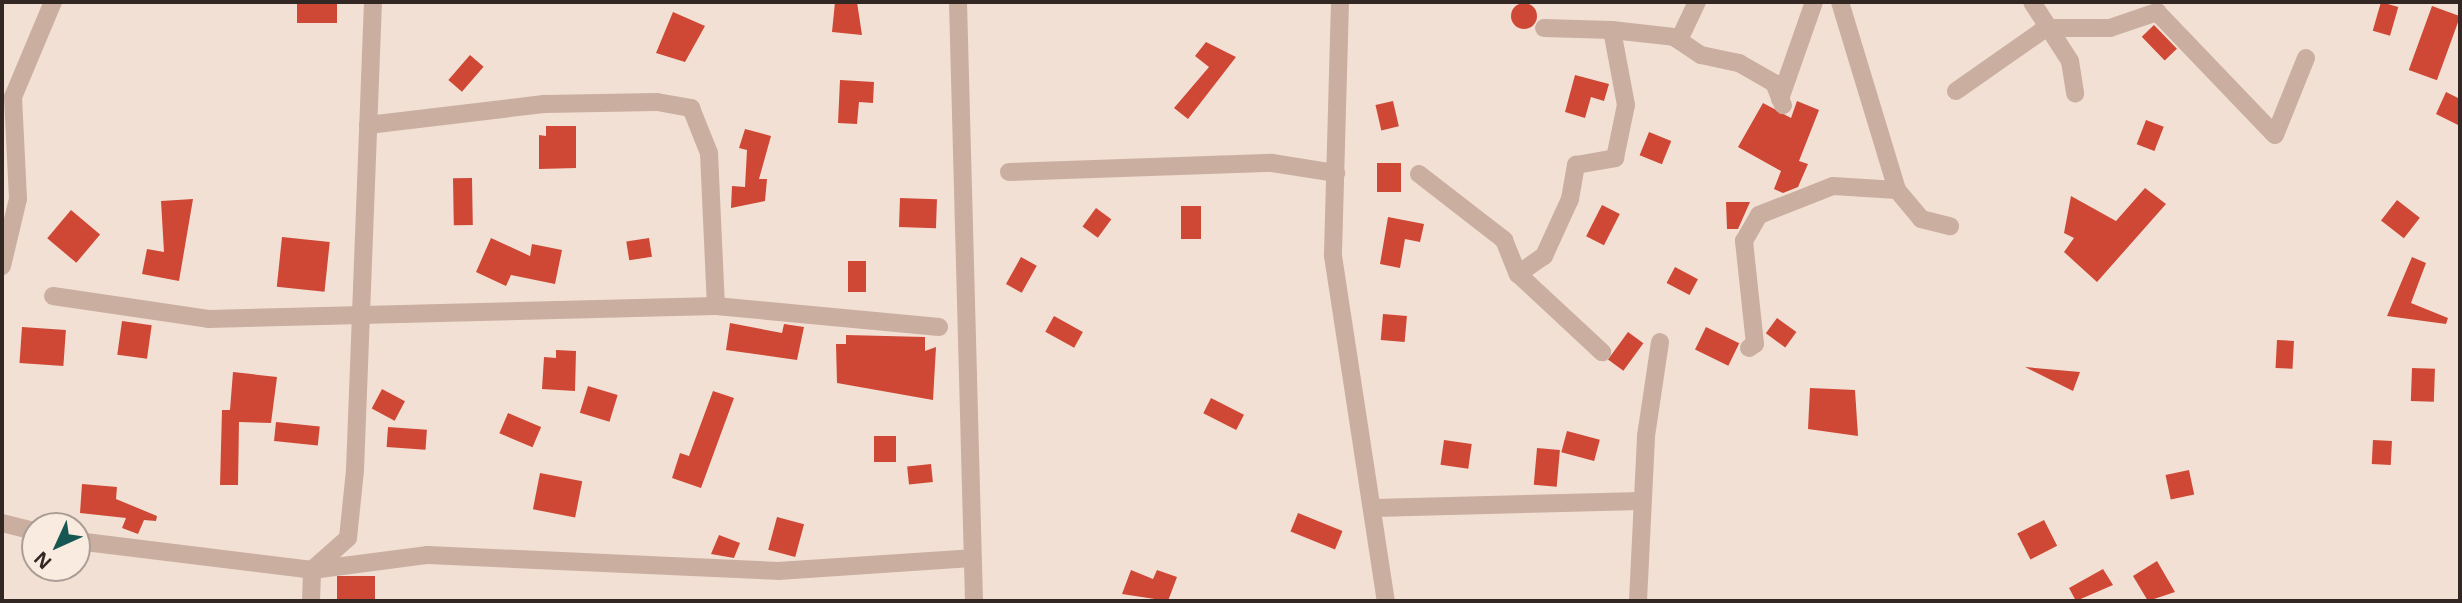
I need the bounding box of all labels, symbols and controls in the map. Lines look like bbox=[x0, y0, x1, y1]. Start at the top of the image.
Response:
north arrow bbox=[21, 512, 91, 582]
text: N bbox=[28, 546, 57, 575]

